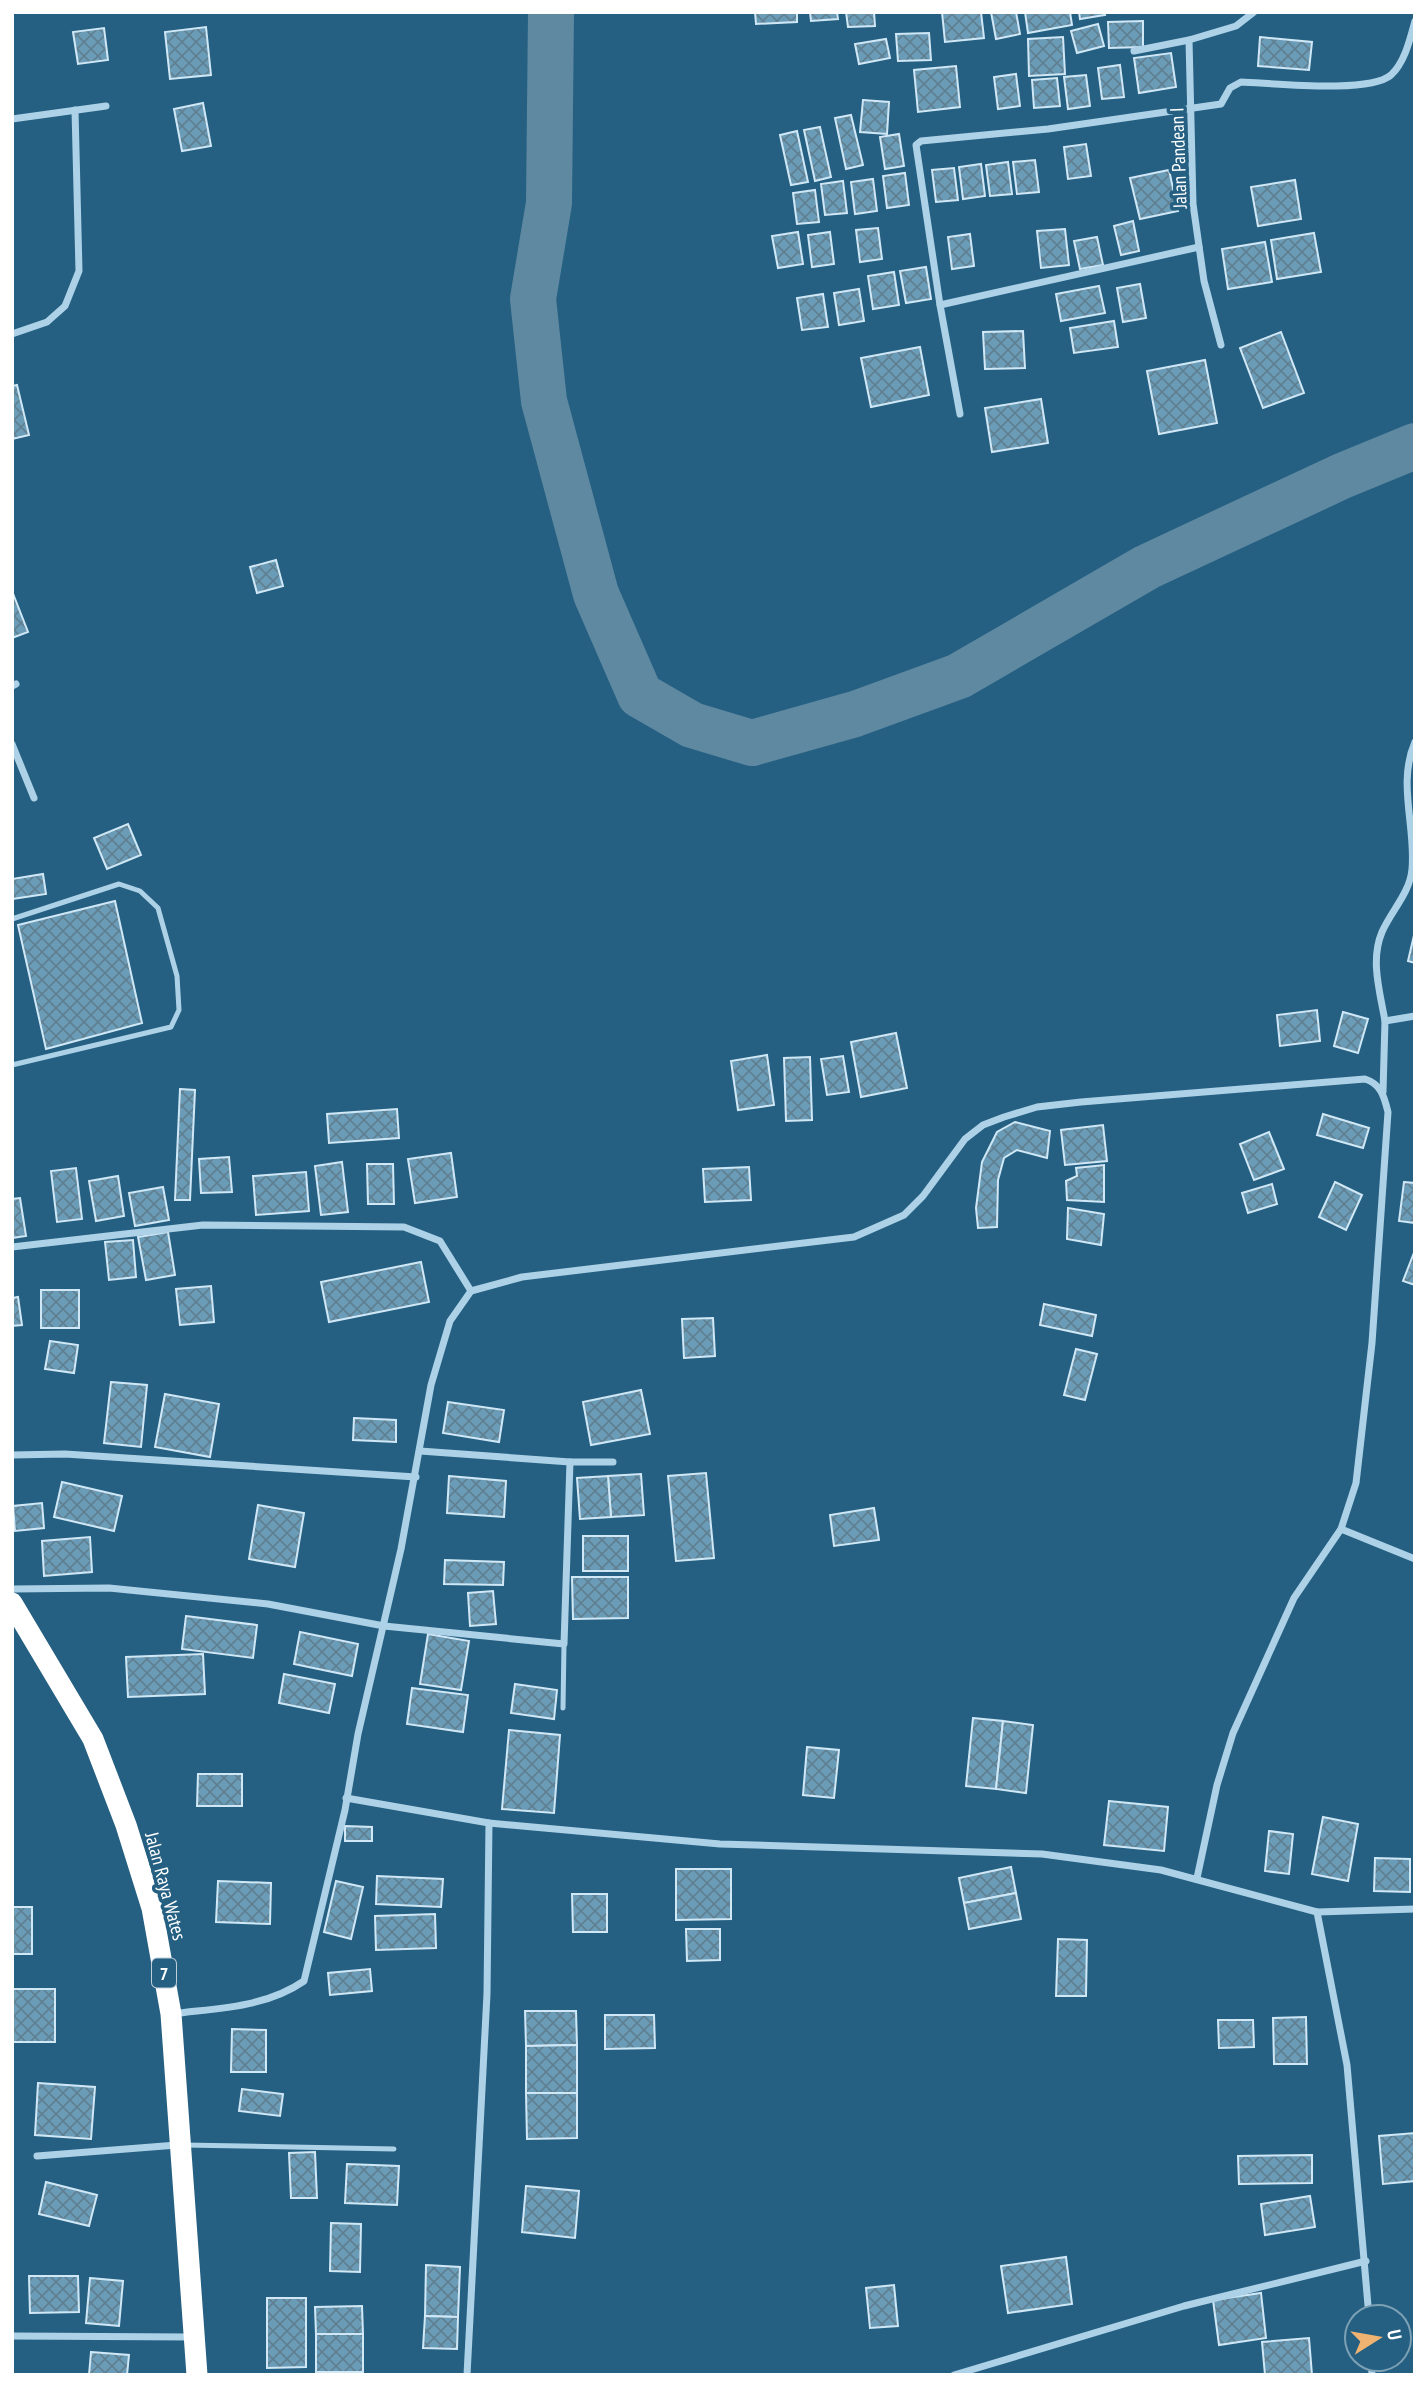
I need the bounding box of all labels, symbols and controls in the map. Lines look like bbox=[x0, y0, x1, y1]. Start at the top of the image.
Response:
street label: Jalan Pandean I bbox=[1164, 107, 1192, 210]
street label: Jalan Raya Wates bbox=[140, 1828, 192, 1943]
road number: 7 bbox=[152, 1958, 176, 1987]
north arrow bbox=[1343, 2303, 1413, 2373]
text: U bbox=[1382, 2328, 1407, 2342]

